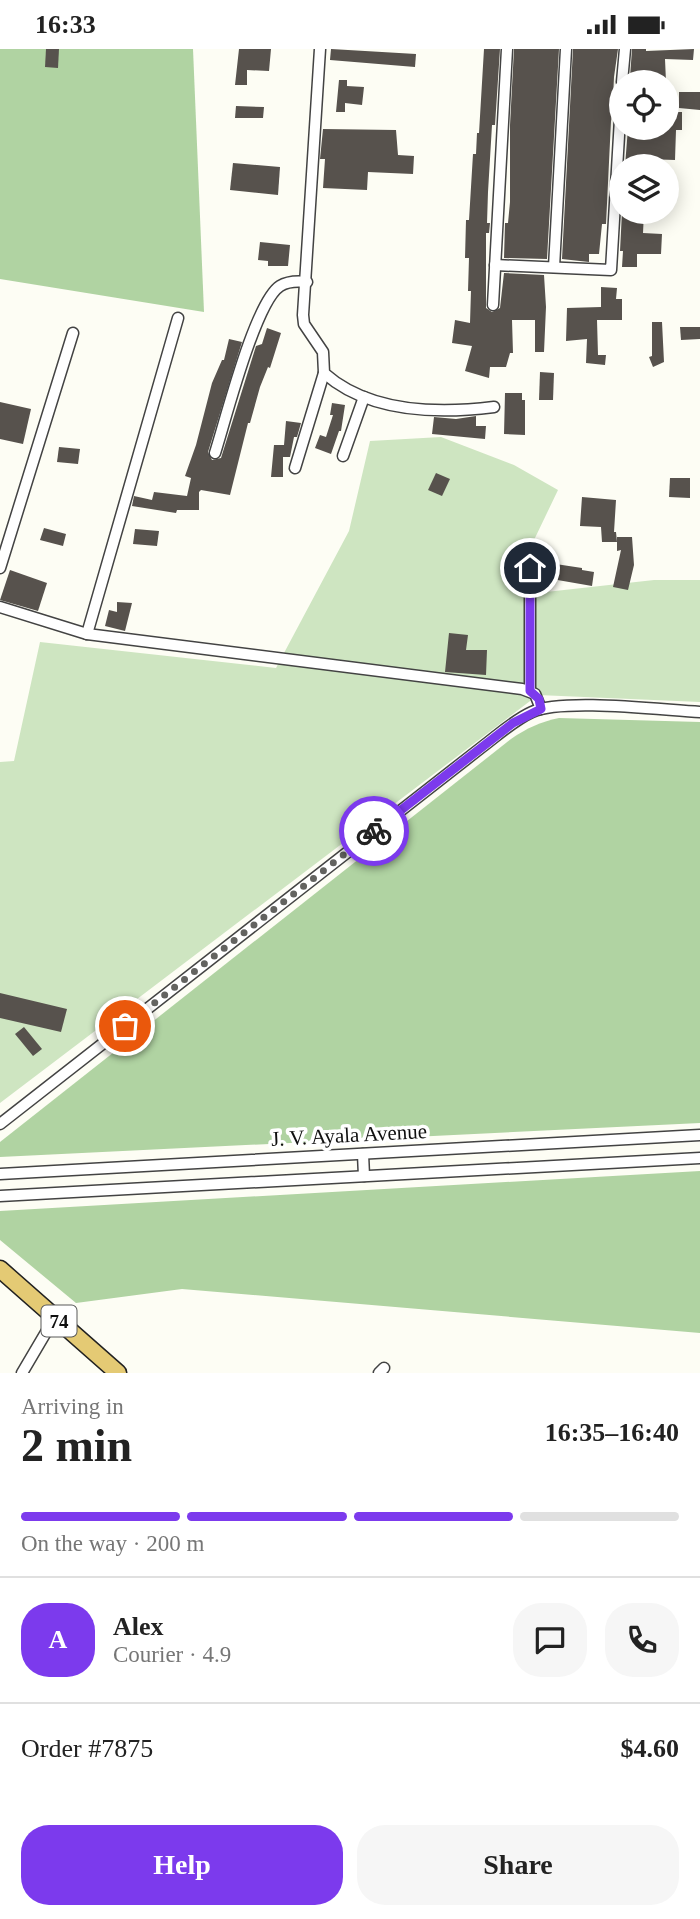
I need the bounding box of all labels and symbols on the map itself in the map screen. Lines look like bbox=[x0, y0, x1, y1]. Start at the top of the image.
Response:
pin bbox=[500, 538, 560, 598]
courier bbox=[339, 796, 409, 866]
pin bbox=[95, 996, 155, 1056]
street label: J. V. Ayala Avenue bbox=[270, 1119, 428, 1151]
road number: 74 bbox=[42, 1305, 76, 1337]

